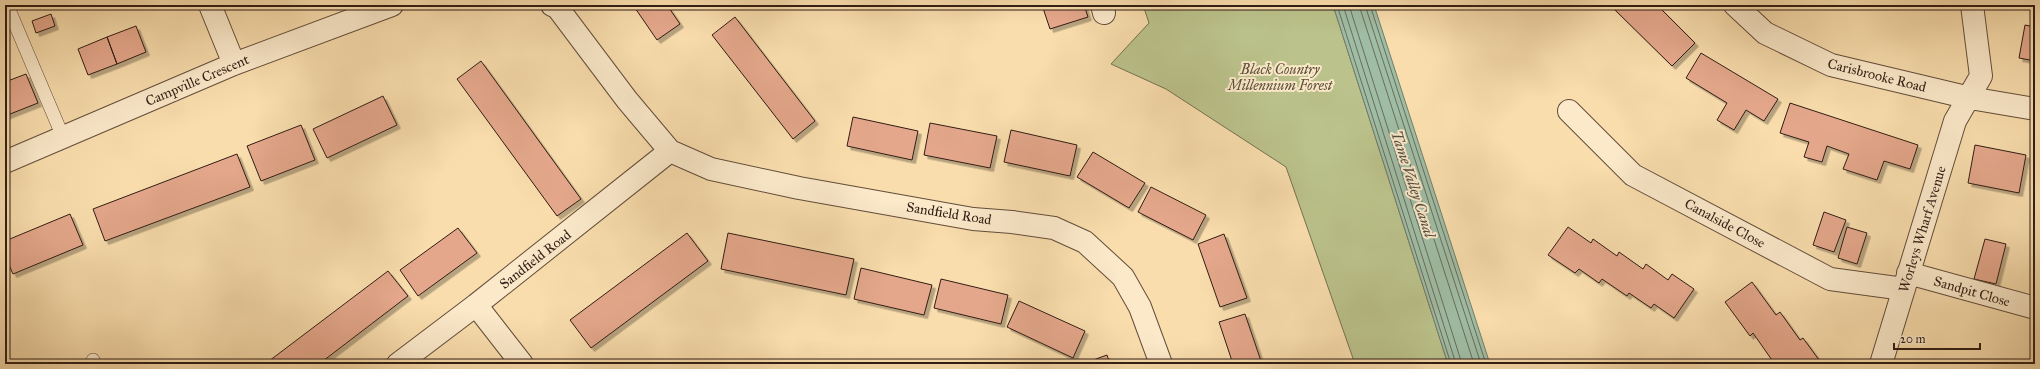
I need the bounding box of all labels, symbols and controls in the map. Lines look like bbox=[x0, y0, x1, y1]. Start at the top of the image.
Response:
street label: Campville Crescent bbox=[143, 51, 252, 110]
street label: Carisbrooke Road bbox=[1826, 55, 1928, 96]
park label: Black Country Millennium Forest bbox=[1226, 61, 1334, 94]
water label: Tame Valley Canal bbox=[1387, 128, 1439, 242]
street label: Worleys Wharf Avenue bbox=[1895, 164, 1950, 294]
street label: Canalside Close bbox=[1682, 195, 1768, 252]
street label: Sandfield Road bbox=[905, 198, 993, 229]
street label: Sandfield Road bbox=[496, 226, 574, 293]
street label: Sandpit Close bbox=[1932, 272, 2012, 311]
scale bar bbox=[1894, 325, 1980, 351]
text: 20 m bbox=[1900, 332, 1926, 346]

